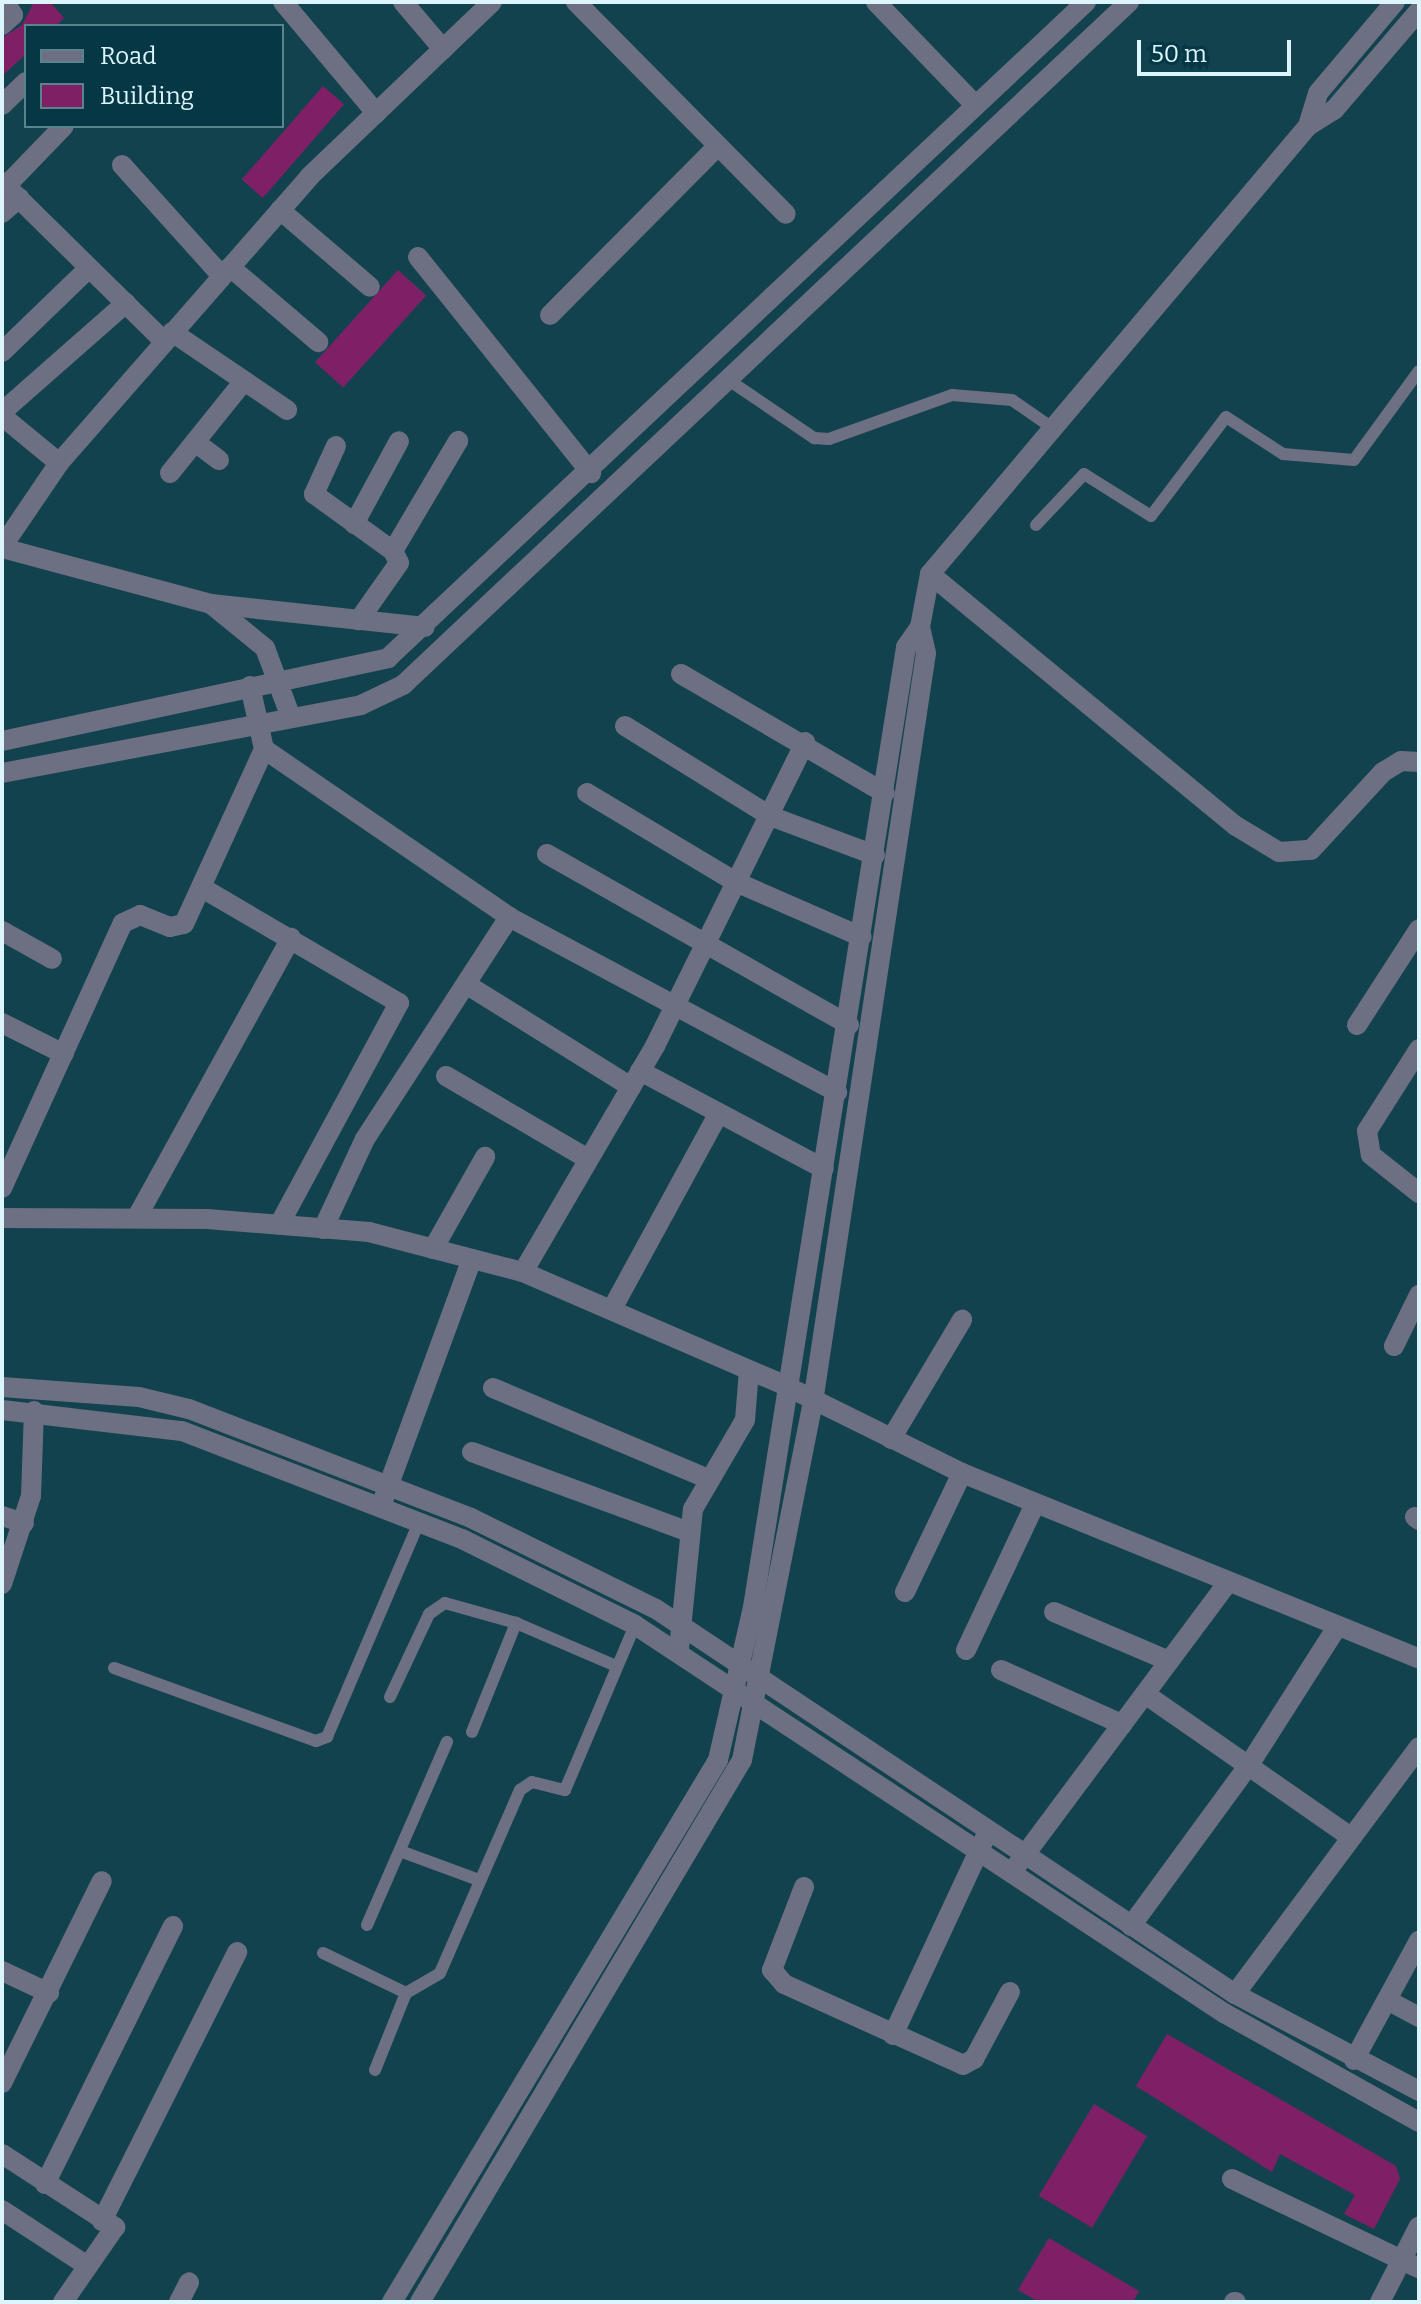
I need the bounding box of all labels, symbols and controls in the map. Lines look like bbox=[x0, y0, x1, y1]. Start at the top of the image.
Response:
legend bbox=[24, 24, 284, 128]
scale bar bbox=[1141, 24, 1295, 74]
text: 50 m bbox=[1151, 40, 1207, 68]
text: Road bbox=[100, 42, 156, 70]
text: Building bbox=[100, 82, 194, 110]

